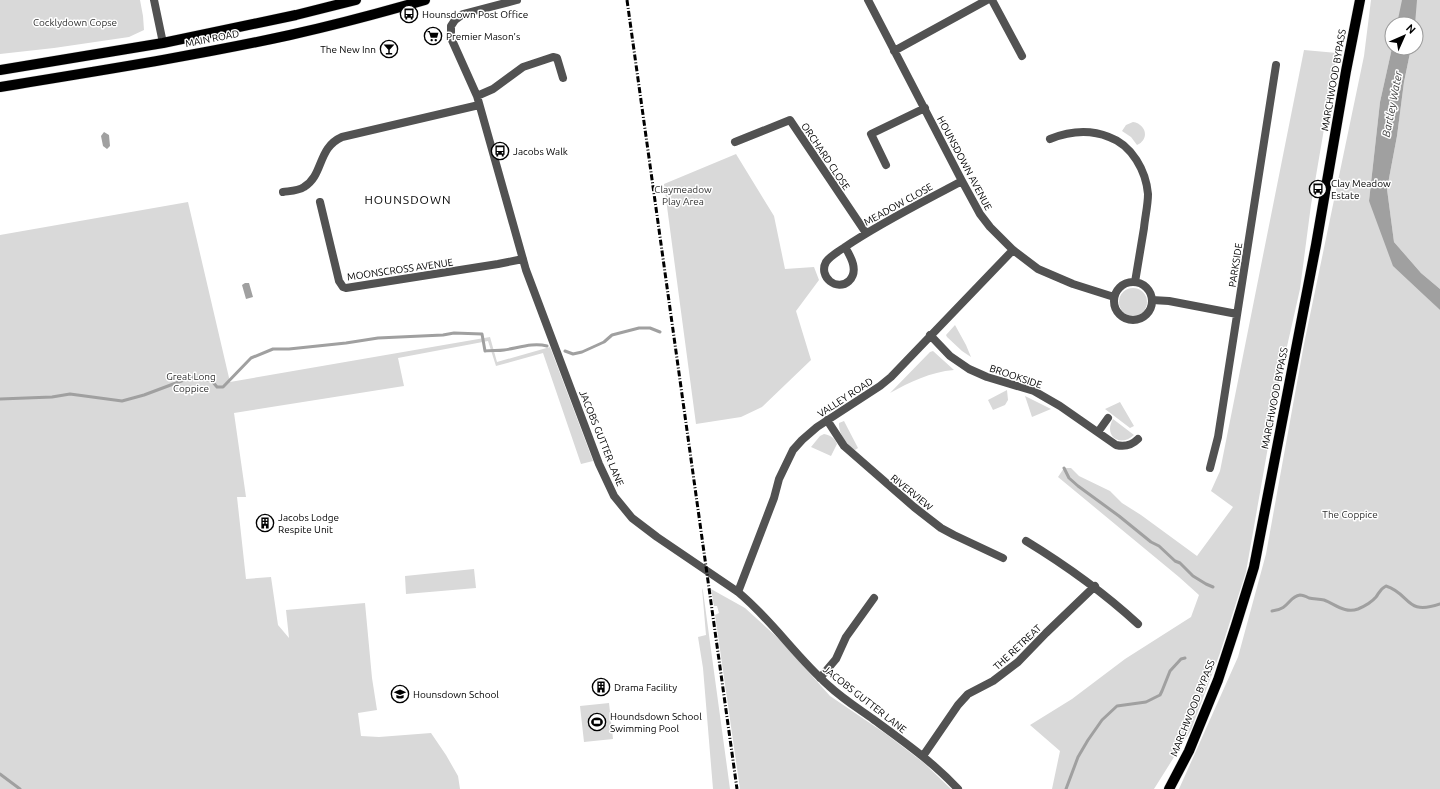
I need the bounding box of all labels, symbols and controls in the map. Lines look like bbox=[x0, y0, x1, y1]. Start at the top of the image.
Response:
bus stop icon: Hounsdown Post Office bbox=[399, 4, 419, 24]
place label: Hounsdown Post Office bbox=[422, 9, 528, 20]
north arrow bbox=[1384, 16, 1424, 56]
park label: Cocklydown Copse bbox=[33, 17, 117, 28]
text: N bbox=[1404, 22, 1418, 36]
supermarket icon: Premier Mason's bbox=[423, 26, 443, 46]
street label: MAIN ROAD bbox=[184, 28, 240, 49]
street label: MARCHWOOD BYPASS bbox=[1319, 28, 1348, 132]
place label: Premier Mason's bbox=[446, 31, 520, 42]
bar icon: The New Inn bbox=[379, 39, 399, 59]
place label: The New Inn bbox=[320, 44, 376, 55]
water label: Bartley Water bbox=[1380, 69, 1404, 138]
street label: HOUNSDOWN AVENUE bbox=[935, 114, 994, 212]
street label: ORCHARD CLOSE bbox=[799, 121, 852, 192]
bus stop icon: Jacobs Walk bbox=[490, 141, 510, 161]
place label: Jacobs Walk bbox=[513, 146, 568, 157]
place label: Clay Meadow Estate bbox=[1331, 178, 1391, 201]
bus stop icon: Clay Meadow Estate bbox=[1308, 179, 1328, 199]
street label: MEADOW CLOSE bbox=[862, 181, 935, 228]
park label: Claymeadow Play Area bbox=[654, 184, 712, 207]
district label: HOUNSDOWN bbox=[364, 193, 452, 206]
street label: PARKSIDE bbox=[1227, 242, 1244, 288]
street label: MOONSCROSS AVENUE bbox=[346, 257, 454, 282]
street label: MARCHWOOD BYPASS bbox=[1259, 346, 1290, 450]
street label: BROOKSIDE bbox=[988, 362, 1044, 391]
park label: Great Long Coppice bbox=[166, 371, 216, 394]
street label: VALLEY ROAD bbox=[816, 375, 875, 419]
street label: JACOBS GUTTER LANE bbox=[577, 389, 626, 488]
street label: RIVERVIEW bbox=[889, 472, 935, 513]
park label: The Coppice bbox=[1322, 509, 1378, 520]
place label: Jacobs Lodge Respite Unit bbox=[278, 512, 339, 535]
building icon: Jacobs Lodge Respite Unit bbox=[255, 513, 275, 533]
street label: THE RETREAT bbox=[991, 622, 1044, 672]
street label: MARCHWOOD BYPASS bbox=[1168, 658, 1217, 758]
street label: JACOBS GUTTER LANE bbox=[821, 663, 909, 736]
building icon: Drama Facility bbox=[591, 677, 611, 697]
place label: Drama Facility bbox=[614, 682, 677, 693]
school or university icon: Hounsdown School bbox=[390, 684, 410, 704]
place label: Hounsdown School bbox=[413, 689, 499, 700]
place label: Houndsdown School Swimming Pool bbox=[610, 711, 702, 734]
sports icon: Houndsdown School Swimming Pool bbox=[587, 712, 607, 732]

